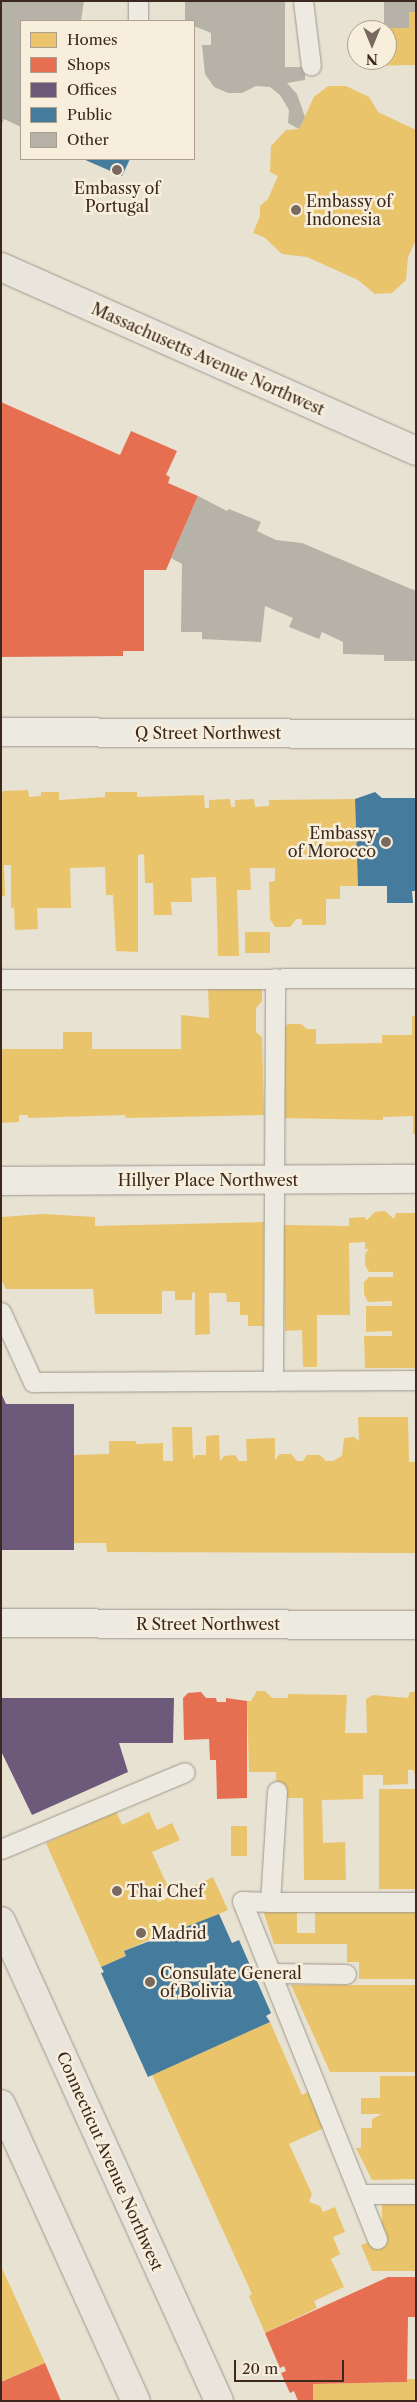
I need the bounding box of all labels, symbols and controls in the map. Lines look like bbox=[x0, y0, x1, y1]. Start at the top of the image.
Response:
legend bbox=[20, 20, 195, 160]
north arrow bbox=[347, 20, 397, 70]
text: Homes bbox=[67, 30, 118, 49]
text: N bbox=[366, 50, 378, 68]
text: Shops bbox=[67, 55, 110, 74]
text: Offices bbox=[67, 80, 117, 99]
text: Public bbox=[67, 105, 112, 124]
text: Other bbox=[67, 130, 109, 149]
marker: Embassy of Portugal bbox=[111, 164, 123, 176]
place label: Embassy of Portugal bbox=[74, 178, 160, 216]
place label: Embassy of Indonesia bbox=[306, 191, 393, 229]
marker: Embassy of Indonesia bbox=[290, 204, 302, 216]
street label: Massachusetts Avenue Northwest bbox=[88, 299, 328, 419]
street label: Q Street Northwest bbox=[135, 723, 281, 743]
place label: Embassy of Morocco bbox=[288, 823, 376, 861]
marker: Embassy of Morocco bbox=[380, 836, 392, 848]
street label: Hillyer Place Northwest bbox=[118, 1170, 298, 1190]
street label: R Street Northwest bbox=[136, 1614, 280, 1634]
place label: Thai Chef bbox=[127, 1881, 204, 1901]
marker: Thai Chef bbox=[111, 1885, 123, 1897]
place label: Madrid bbox=[151, 1923, 207, 1943]
marker: Madrid bbox=[135, 1927, 147, 1939]
place label: Consulate General of Bolivia bbox=[160, 1963, 302, 2001]
marker: Consulate General of Bolivia bbox=[144, 1976, 156, 1988]
street label: Connecticut Avenue Northwest bbox=[53, 2048, 167, 2274]
scale bar bbox=[237, 2350, 347, 2382]
text: 20 m bbox=[242, 2359, 278, 2378]

